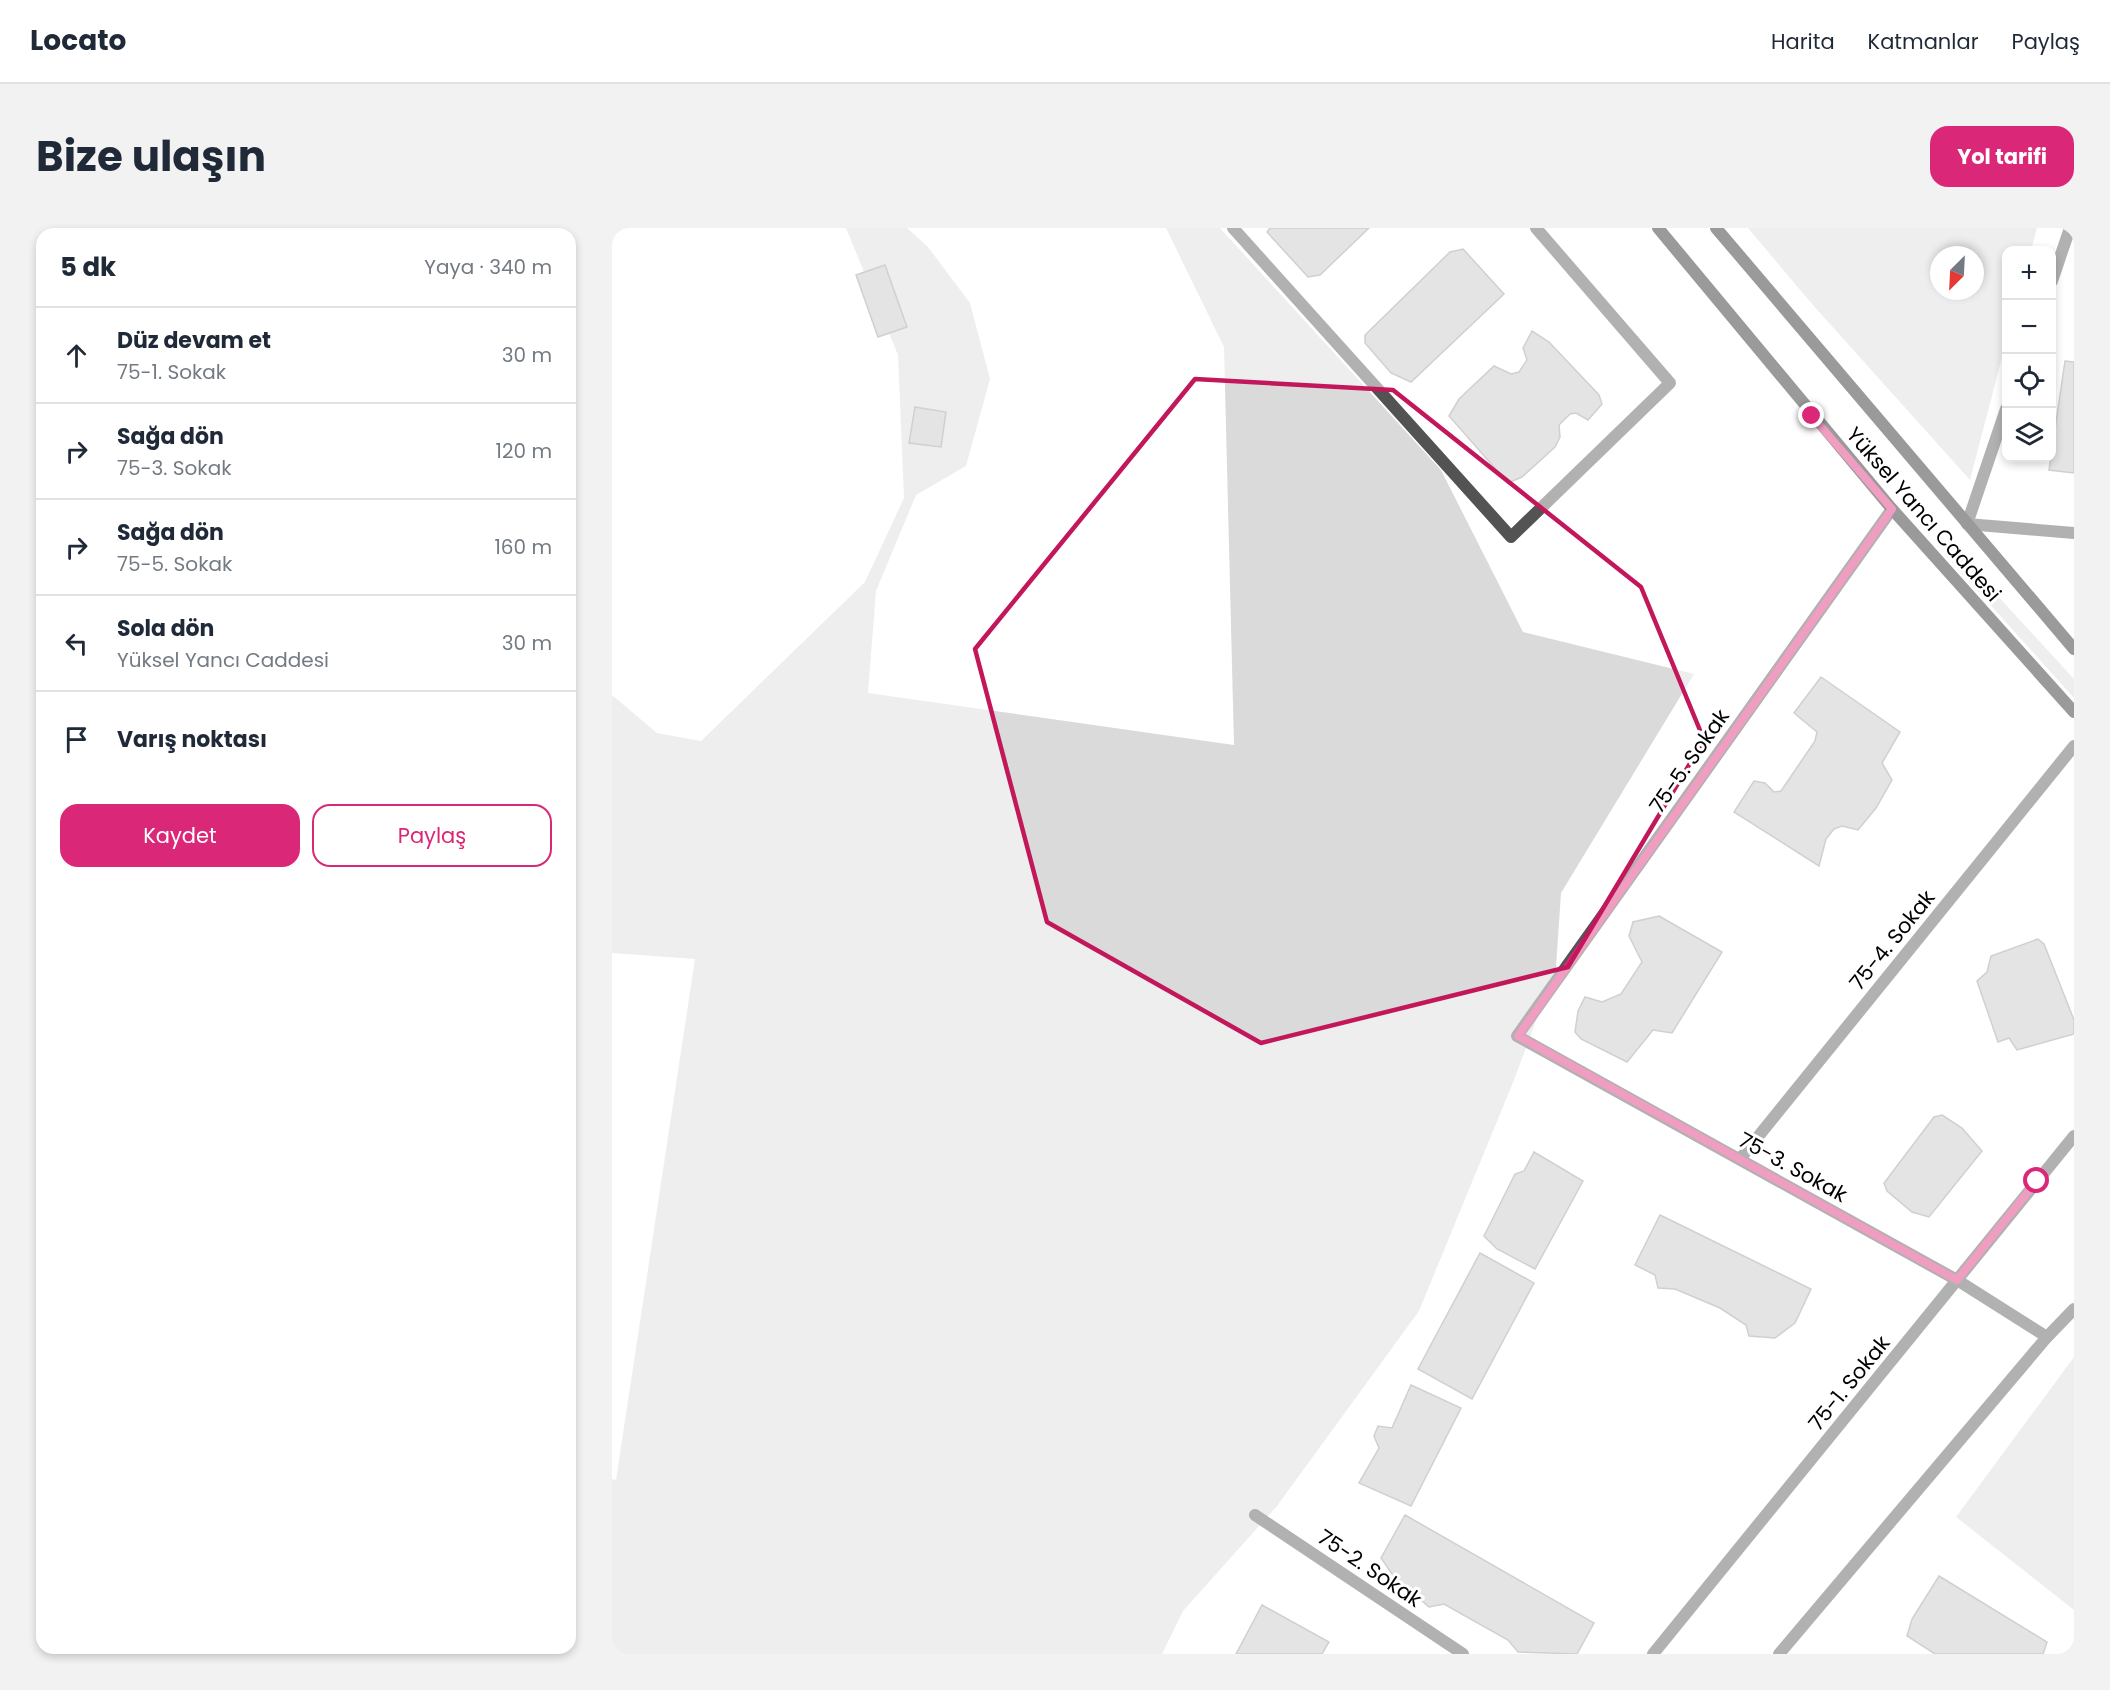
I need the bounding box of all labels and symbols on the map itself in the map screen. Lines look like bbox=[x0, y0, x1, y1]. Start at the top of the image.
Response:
north arrow bbox=[1930, 246, 1984, 300]
route end bbox=[1798, 402, 1824, 428]
street label: Yüksel Yancı Caddesi bbox=[1840, 420, 2008, 608]
street label: 75-5. Sokak bbox=[1642, 703, 1736, 819]
street label: 75-4. Sokak bbox=[1843, 884, 1941, 996]
street label: 75-3. Sokak bbox=[1733, 1125, 1853, 1209]
route start bbox=[2023, 1167, 2049, 1193]
street label: 75-1. Sokak bbox=[1802, 1329, 1896, 1437]
street label: 75-2. Sokak bbox=[1312, 1522, 1428, 1614]

